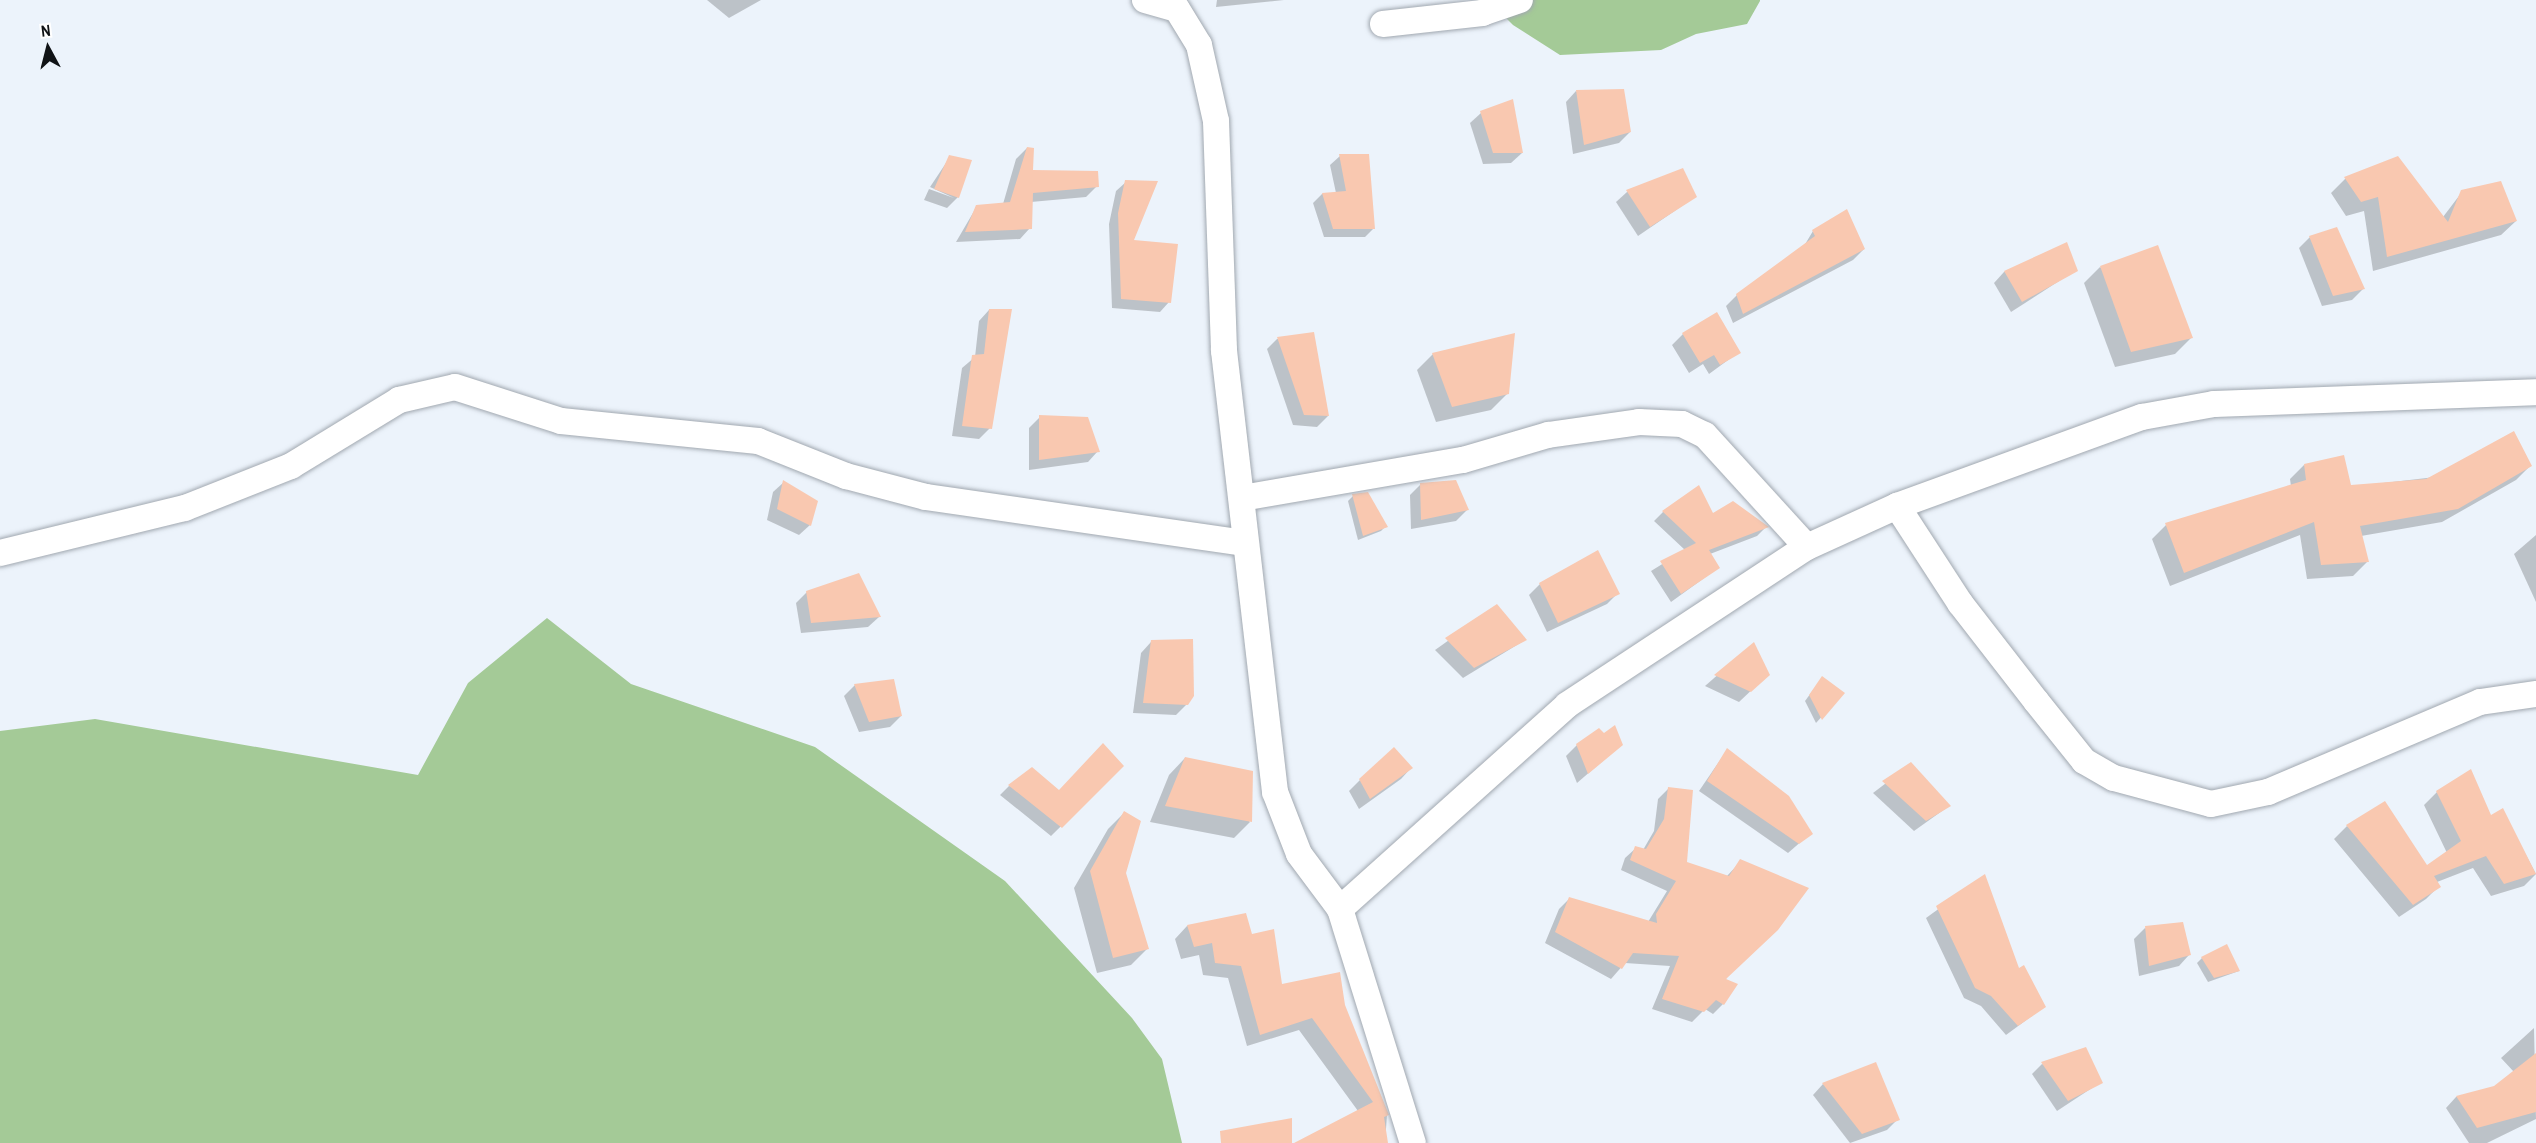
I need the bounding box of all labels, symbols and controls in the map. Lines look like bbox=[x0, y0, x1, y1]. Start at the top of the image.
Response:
north arrow bbox=[18, 18, 78, 78]
text: N bbox=[40, 19, 52, 42]

